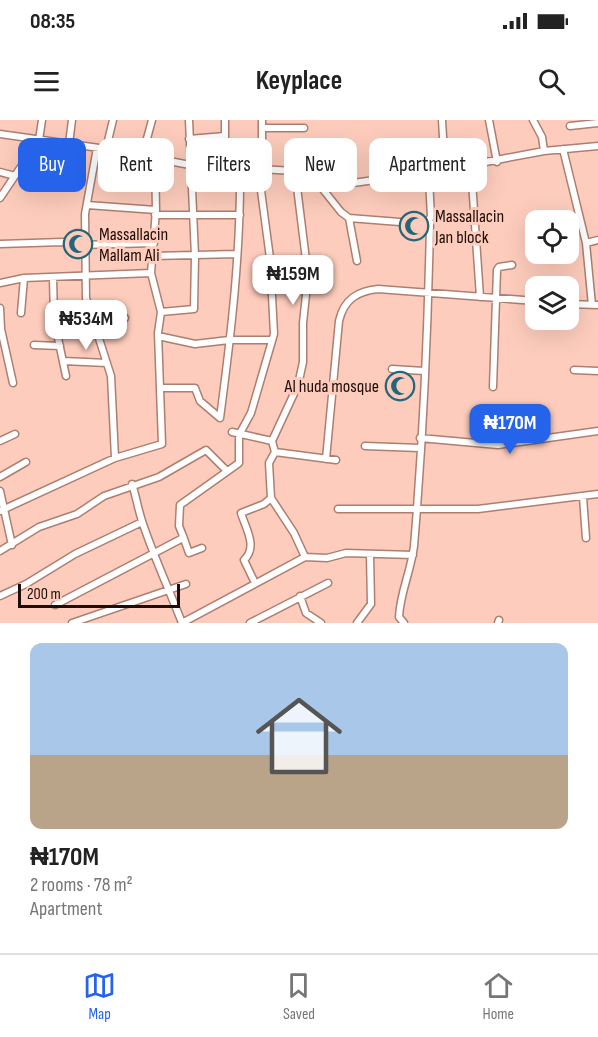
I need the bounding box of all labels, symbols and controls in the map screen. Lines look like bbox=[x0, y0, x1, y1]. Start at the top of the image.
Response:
text: 08:35 bbox=[30, 8, 75, 35]
icon: menu bbox=[30, 65, 63, 98]
text: Keyplace bbox=[256, 65, 342, 97]
icon: search bbox=[535, 65, 568, 98]
chip: Buy bbox=[18, 138, 86, 192]
chip: Rent bbox=[98, 138, 174, 192]
chip: Filters bbox=[186, 138, 272, 192]
chip: New bbox=[284, 138, 357, 192]
chip: Apartment bbox=[369, 138, 487, 192]
place label: Massallacin Jan block bbox=[434, 206, 504, 248]
mosque icon: Massallacin Jan block bbox=[398, 210, 430, 242]
map controls bbox=[525, 210, 579, 330]
button: locate bbox=[525, 210, 579, 264]
place label: Massallacin Mallam Ali bbox=[99, 224, 168, 266]
mosque icon: Massallacin Mallam Ali bbox=[62, 228, 94, 260]
pin: ₦159M bbox=[251, 255, 335, 306]
text: ₦159M bbox=[266, 262, 320, 286]
button: layers bbox=[525, 276, 579, 330]
pin: ₦534M bbox=[44, 300, 128, 351]
text: ₦534M bbox=[59, 307, 113, 331]
mosque icon: Al huda mosque bbox=[384, 370, 416, 402]
place label: Al huda mosque bbox=[284, 376, 379, 397]
pin: ₦170M bbox=[468, 404, 552, 455]
text: ₦170M bbox=[484, 411, 536, 435]
scale bar bbox=[18, 581, 180, 609]
text: 200 m bbox=[27, 585, 61, 604]
icon: home bbox=[245, 682, 353, 790]
text: ₦170M bbox=[30, 842, 99, 873]
text: 2 rooms · 78 m² bbox=[30, 873, 133, 897]
text: Apartment bbox=[30, 897, 103, 921]
tab: Map bbox=[83, 969, 116, 1024]
tab: Saved bbox=[282, 969, 315, 1024]
tab: Home bbox=[482, 969, 515, 1024]

